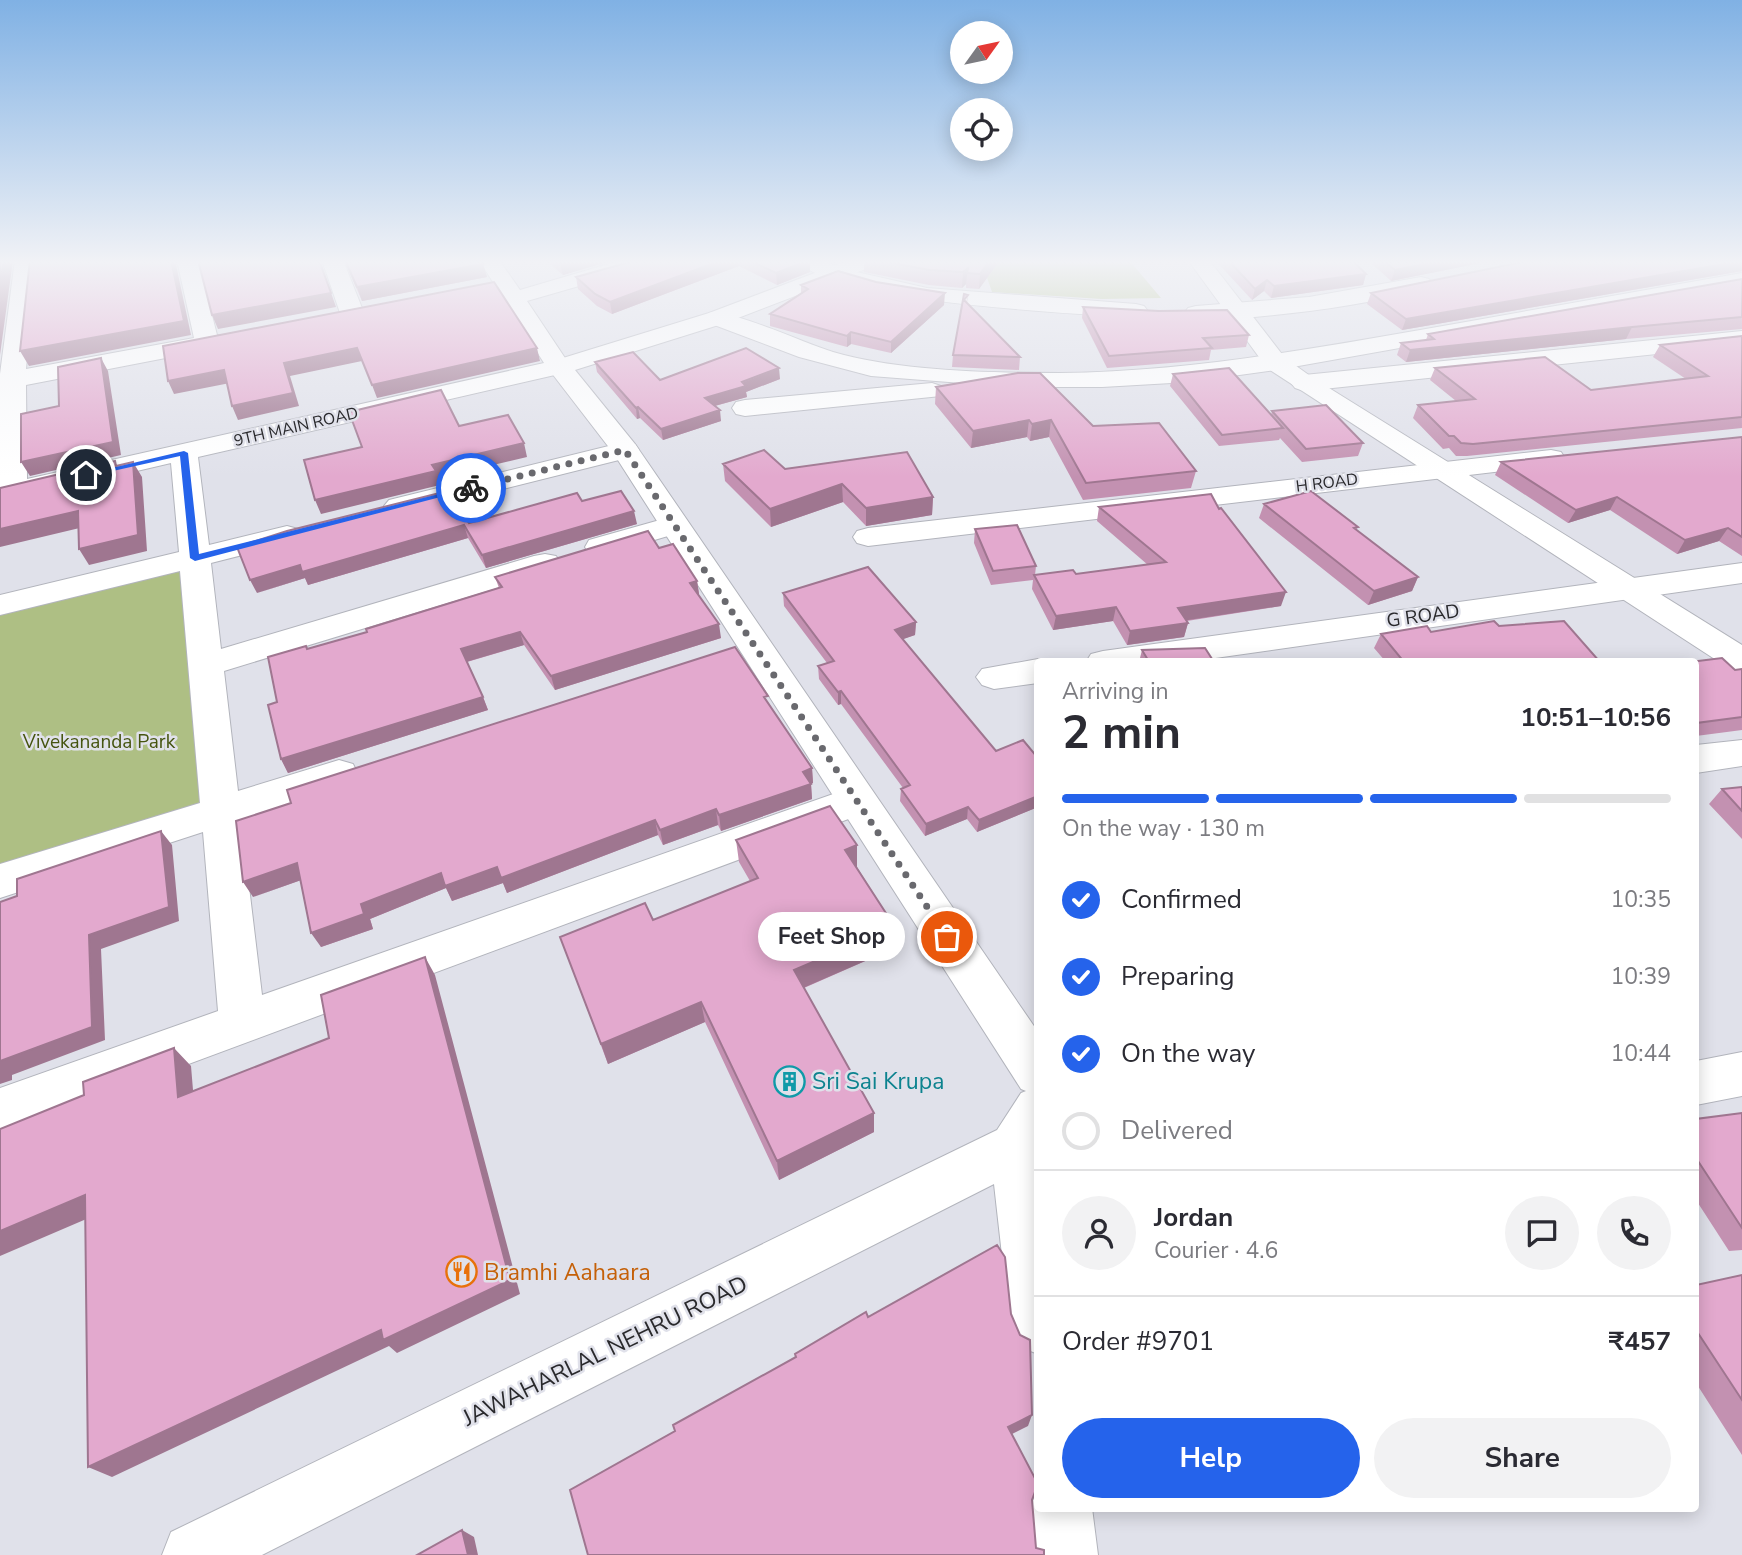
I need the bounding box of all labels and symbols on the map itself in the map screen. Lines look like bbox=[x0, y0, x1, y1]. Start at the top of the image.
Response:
north arrow bbox=[950, 21, 1013, 84]
street label: 9TH MAIN ROAD bbox=[232, 402, 360, 452]
pin bbox=[56, 445, 116, 505]
courier bbox=[436, 453, 506, 523]
street label: H ROAD bbox=[1295, 468, 1359, 498]
street label: G ROAD bbox=[1385, 598, 1461, 634]
park label: Vivekananda Park bbox=[22, 729, 176, 755]
pin bbox=[917, 907, 977, 967]
callout: Feet Shop bbox=[758, 912, 905, 962]
building icon: Sri Sai Krupa bbox=[772, 1064, 806, 1098]
place label: Sri Sai Krupa bbox=[812, 1066, 944, 1097]
restaurant icon: Bramhi Aahaara bbox=[444, 1255, 478, 1289]
place label: Bramhi Aahaara bbox=[484, 1257, 651, 1288]
street label: JAWAHARLAL NEHRU ROAD bbox=[457, 1268, 752, 1434]

